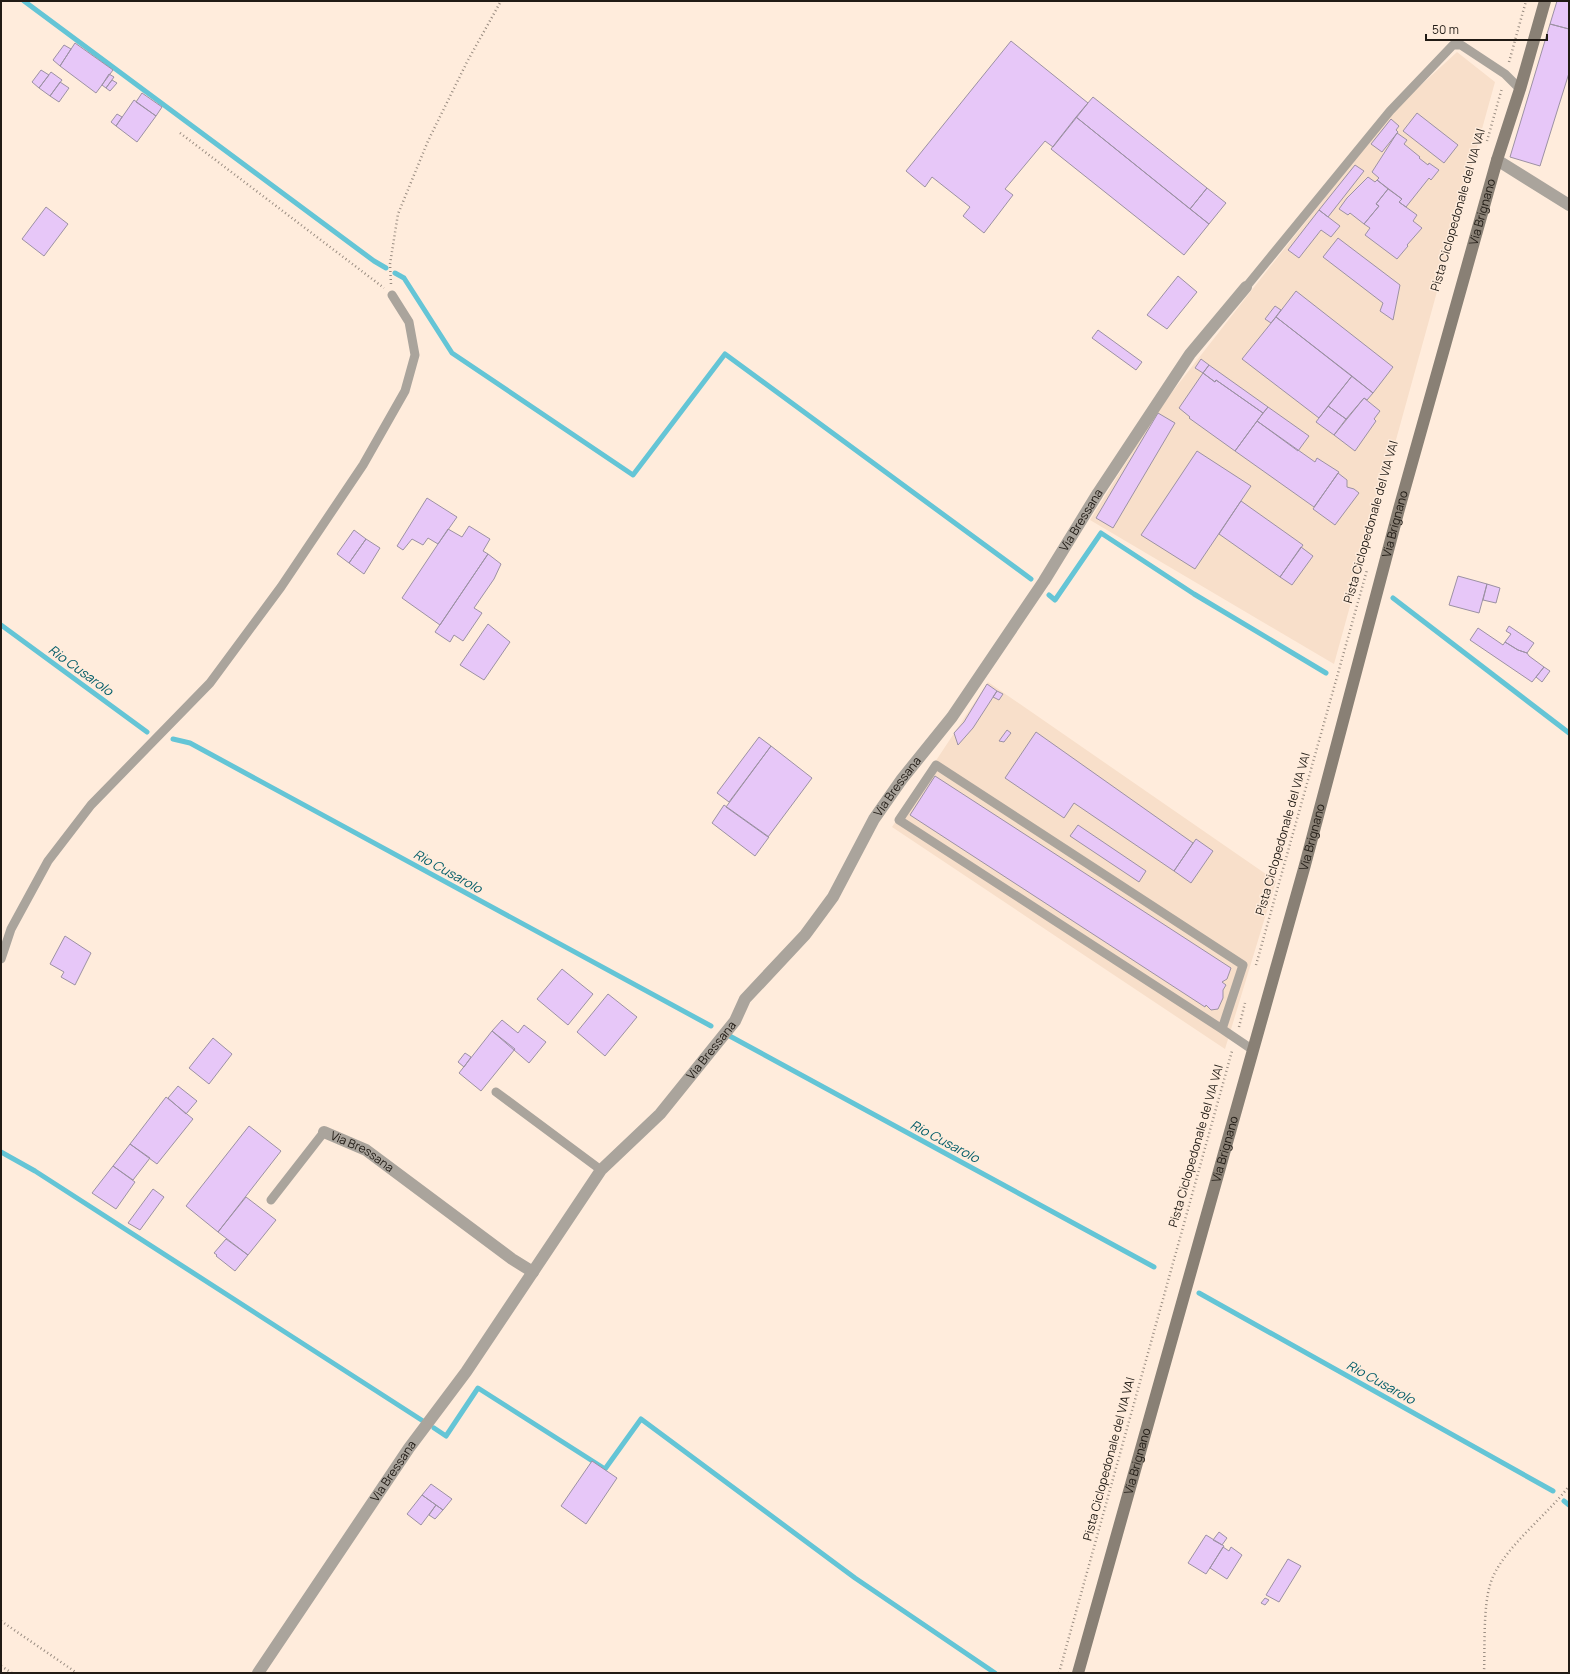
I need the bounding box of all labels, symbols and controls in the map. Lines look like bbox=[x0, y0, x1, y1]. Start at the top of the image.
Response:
scale bar bbox=[1426, 16, 1547, 42]
text: 50 m bbox=[1432, 21, 1459, 38]
street label: Pista Ciclopedonale del VIA VAI bbox=[1426, 127, 1489, 293]
street label: Via Brignano bbox=[1464, 177, 1499, 247]
street label: Pista Ciclopedonale del VIA VAI bbox=[1339, 439, 1402, 605]
street label: Via Bressana bbox=[1055, 485, 1107, 554]
street label: Via Brignano bbox=[1378, 488, 1412, 559]
water label: Rio Cusarolo bbox=[45, 641, 118, 700]
street label: Pista Ciclopedonale del VIA VAI bbox=[1251, 751, 1314, 917]
street label: Via Bressana bbox=[869, 753, 925, 820]
street label: Via Brignano bbox=[1295, 802, 1329, 873]
water label: Rio Cusarolo bbox=[411, 845, 487, 898]
street label: Via Bressana bbox=[682, 1017, 740, 1083]
street label: Pista Ciclopedonale del VIA VAI bbox=[1164, 1063, 1227, 1229]
street label: Via Brignano bbox=[1207, 1114, 1242, 1184]
water label: Rio Cusarolo bbox=[907, 1115, 984, 1167]
street label: Via Bressana bbox=[328, 1127, 398, 1176]
water label: Rio Cusarolo bbox=[1344, 1356, 1420, 1409]
street label: Pista Ciclopedonale del VIA VAI bbox=[1079, 1375, 1139, 1542]
street label: Via Brignano bbox=[1120, 1426, 1154, 1496]
street label: Via Bressana bbox=[366, 1437, 420, 1505]

